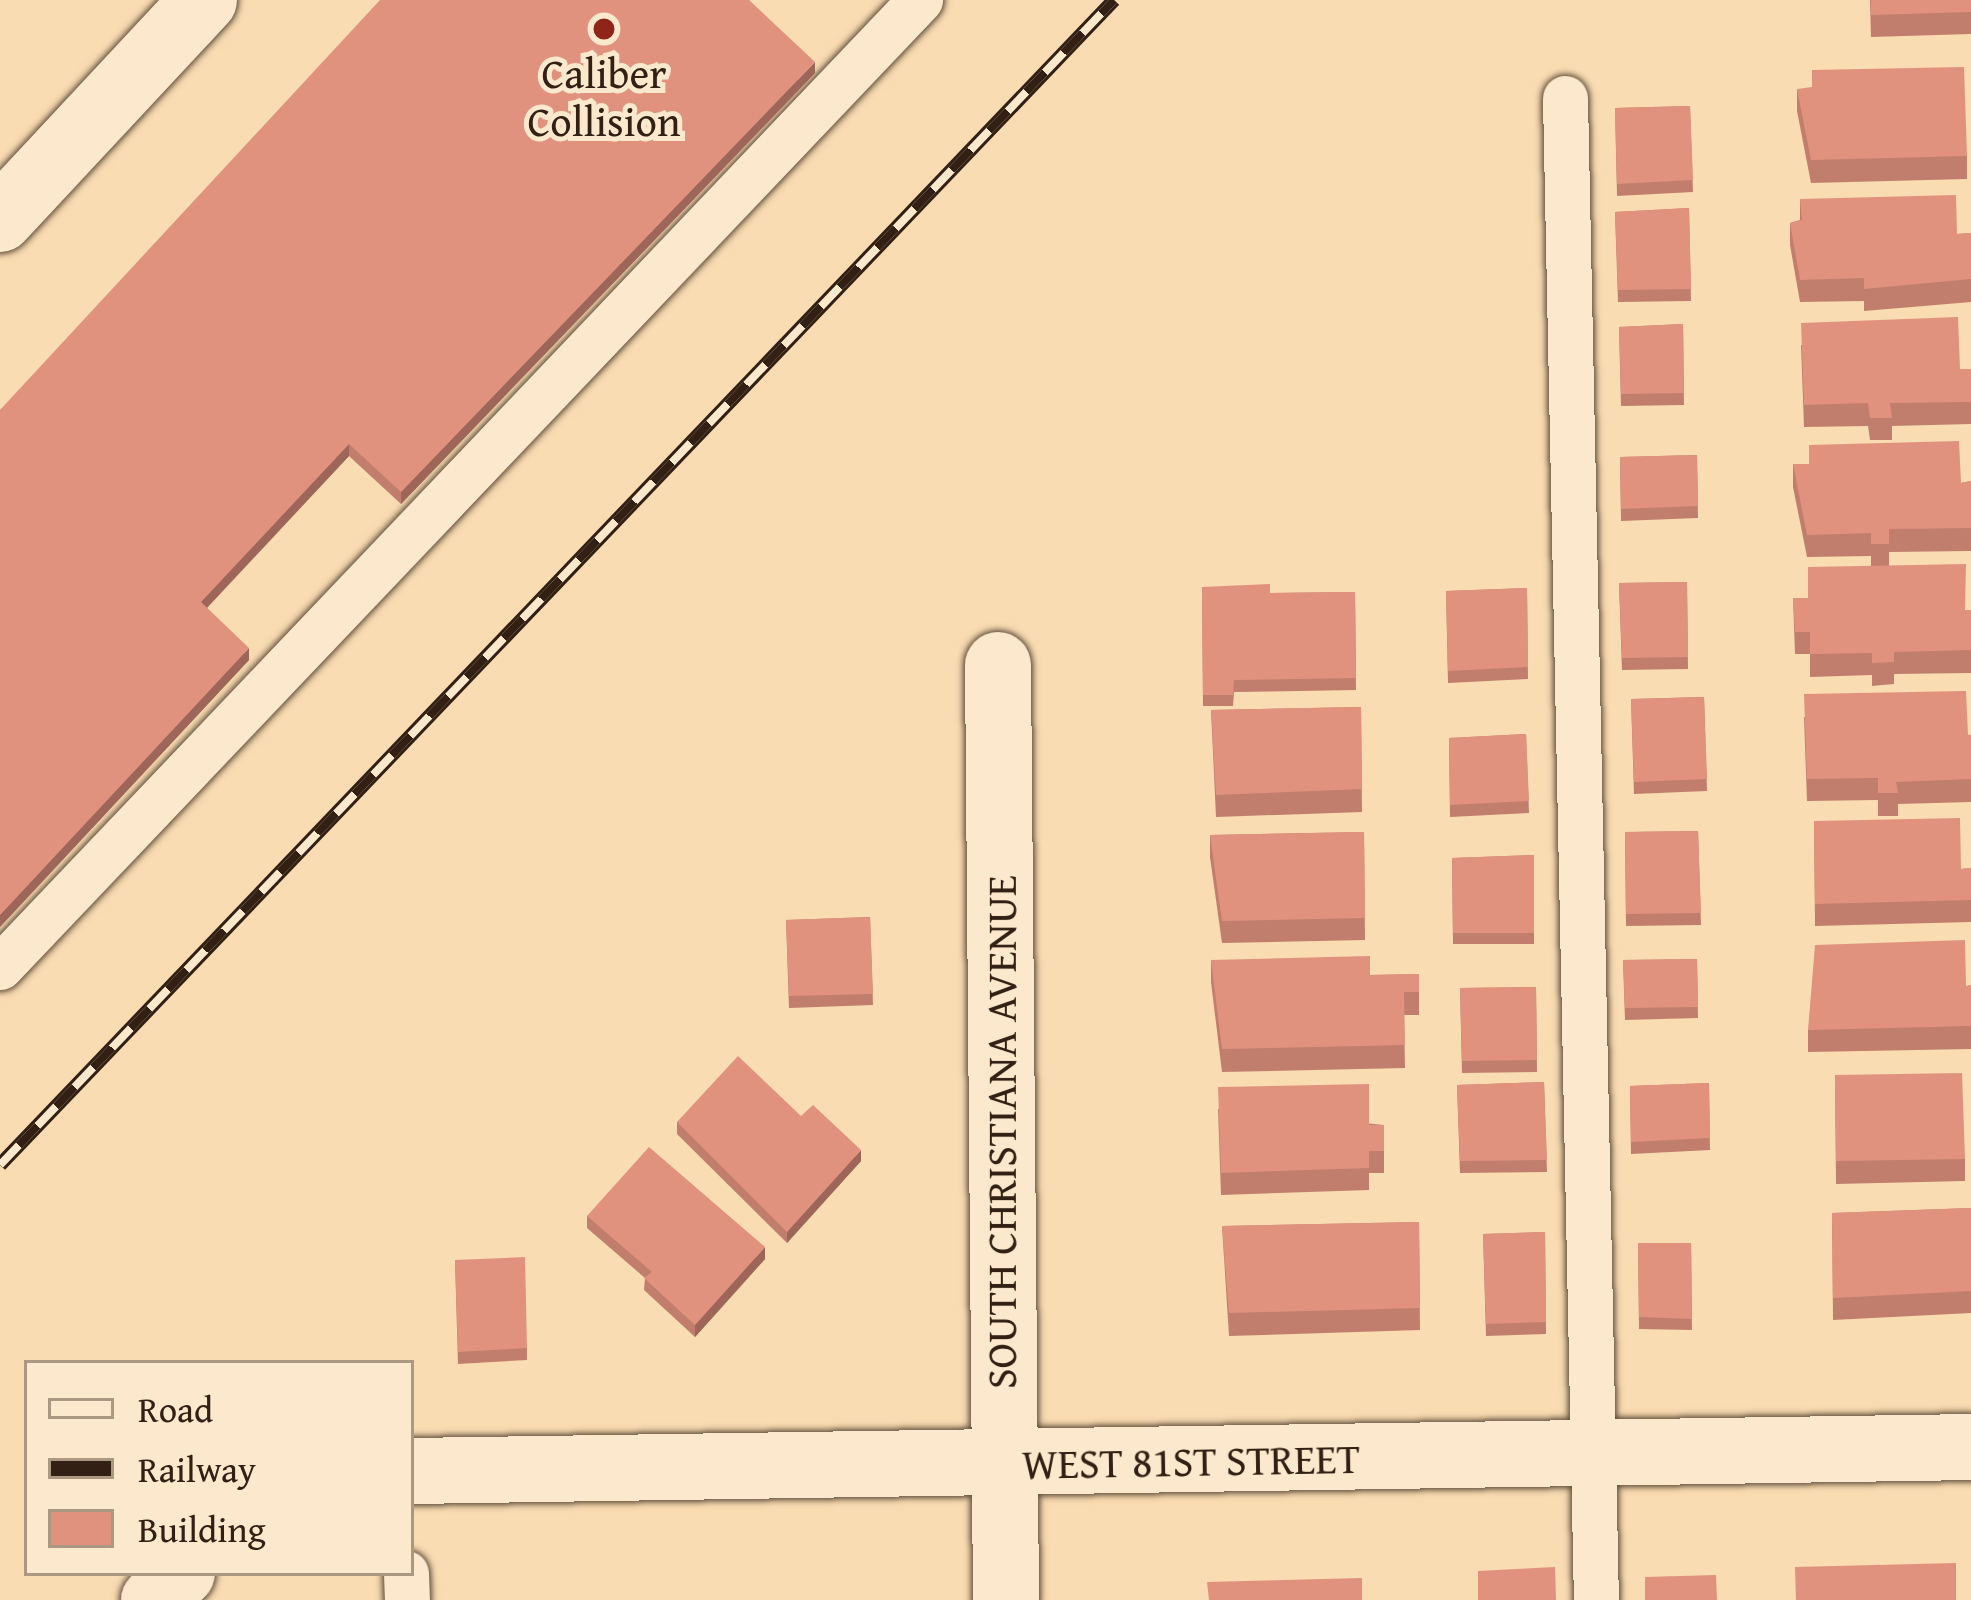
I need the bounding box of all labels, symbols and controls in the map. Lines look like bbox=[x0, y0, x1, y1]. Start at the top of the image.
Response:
marker: Caliber Collision bbox=[591, 16, 617, 42]
place label: Caliber Collision bbox=[527, 48, 681, 146]
street label: SOUTH CHRISTIANA AVENUE bbox=[976, 875, 1026, 1389]
legend bbox=[24, 1360, 414, 1576]
text: Road bbox=[138, 1382, 213, 1435]
street label: WEST 81ST STREET bbox=[1021, 1433, 1361, 1489]
text: Railway bbox=[138, 1442, 256, 1495]
text: Building bbox=[138, 1502, 266, 1555]

